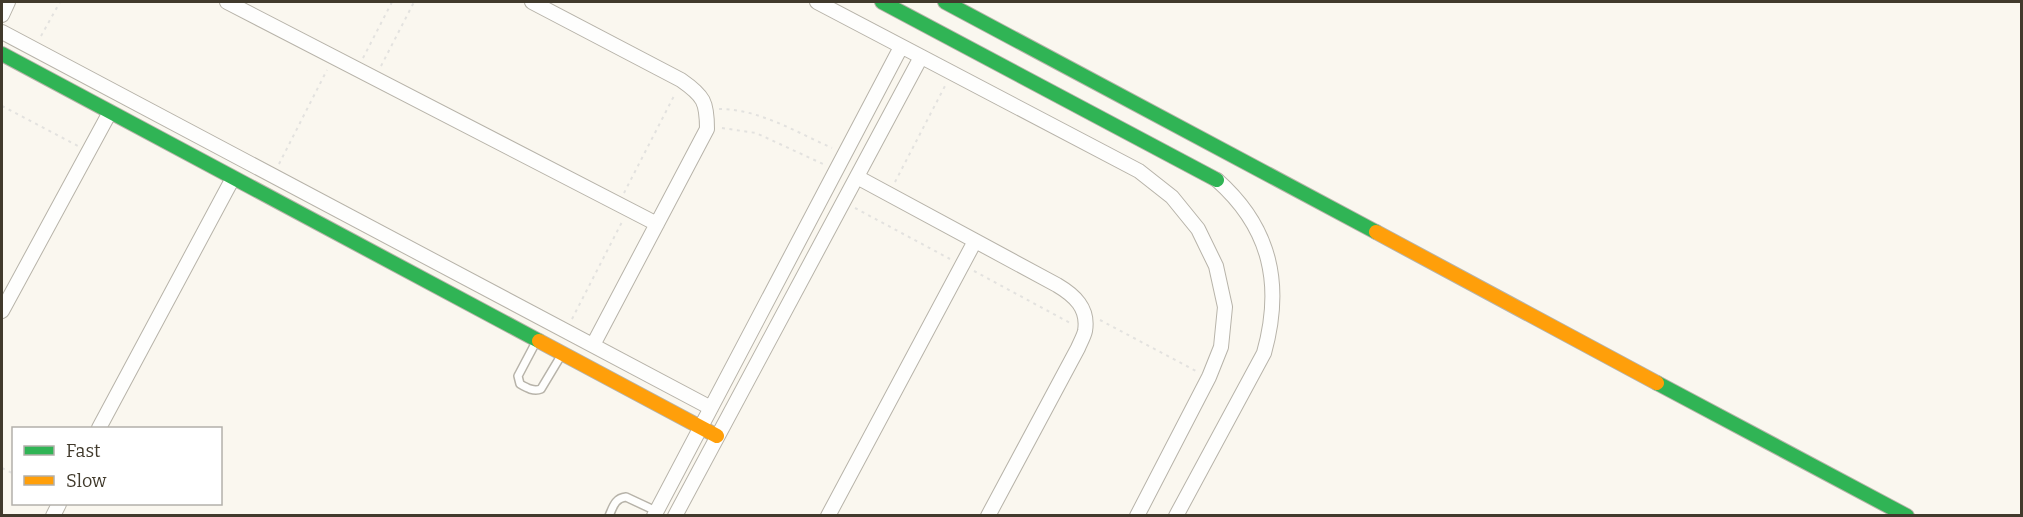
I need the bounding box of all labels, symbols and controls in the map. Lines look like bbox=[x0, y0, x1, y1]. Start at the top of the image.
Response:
legend bbox=[12, 427, 222, 505]
text: Fast bbox=[66, 440, 101, 462]
text: Slow bbox=[66, 470, 107, 492]

